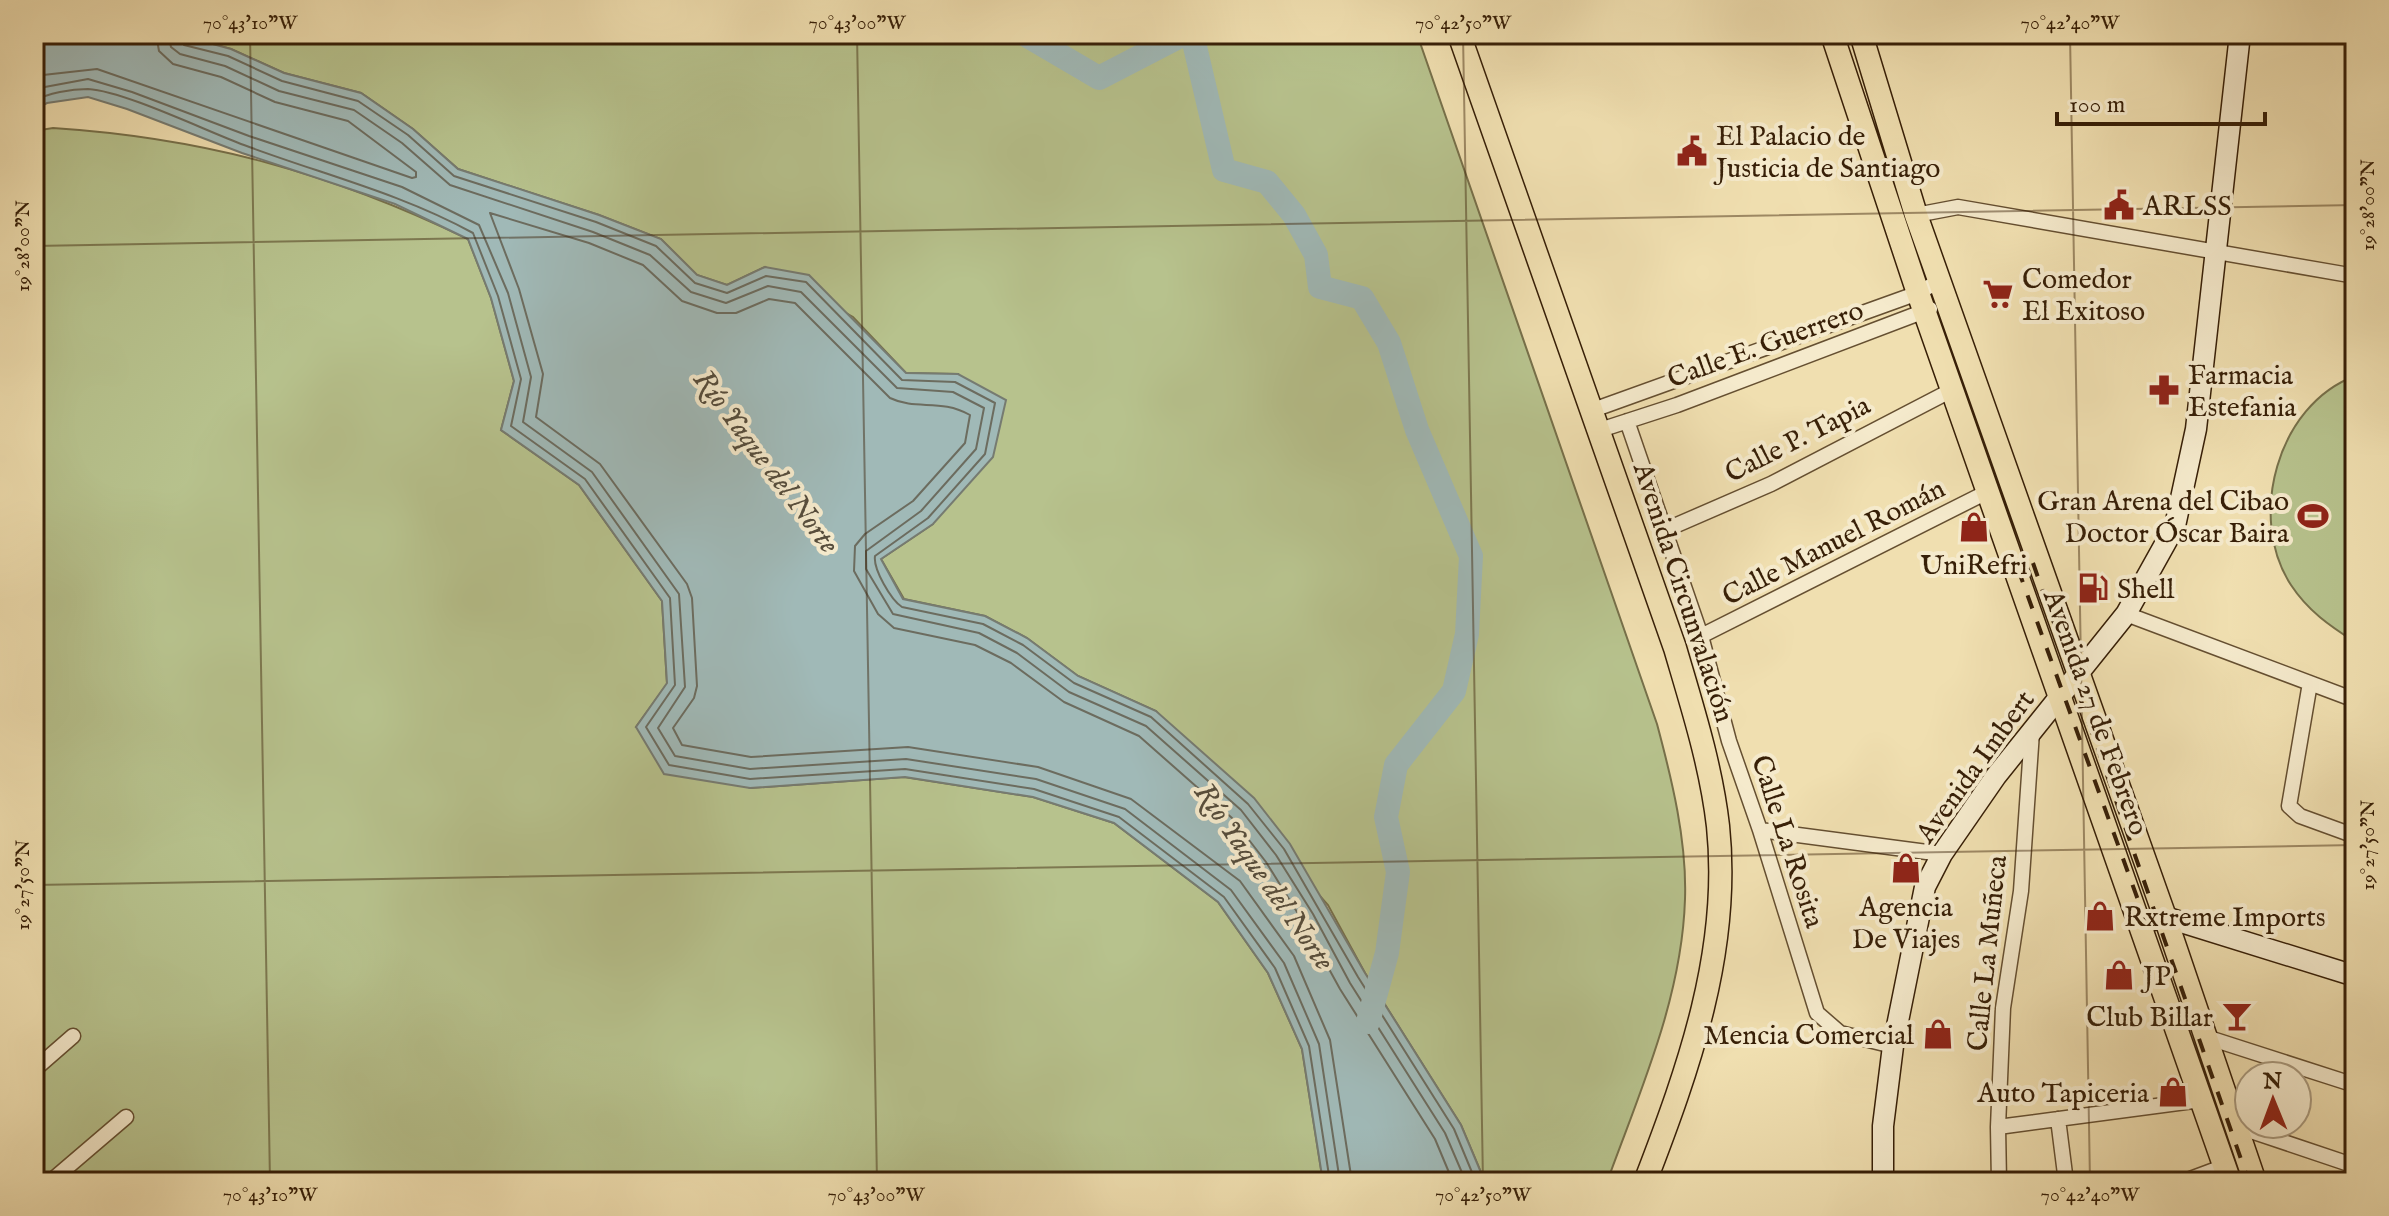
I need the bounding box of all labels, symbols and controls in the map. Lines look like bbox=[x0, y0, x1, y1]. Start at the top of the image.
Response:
text: 70°43'10"W bbox=[203, 11, 298, 36]
text: 70°43'00"W bbox=[809, 11, 906, 36]
text: 70°42'50"W bbox=[1415, 11, 1512, 36]
text: 70°42'40"W bbox=[2021, 11, 2120, 36]
scale bar bbox=[2057, 76, 2265, 126]
text: 100 m bbox=[2069, 90, 2125, 121]
place label: El Palacio de Justicia de Santiago bbox=[1713, 120, 1940, 187]
public building icon: El Palacio de Justicia de Santiago bbox=[1675, 134, 1709, 168]
text: 19°28'00"N bbox=[2356, 159, 2381, 251]
public building icon: ARLSS bbox=[2102, 188, 2136, 222]
place label: ARLSS bbox=[2142, 190, 2232, 225]
text: 19°28'00"N bbox=[11, 200, 36, 292]
place label: Comedor El Exitoso bbox=[2022, 263, 2145, 330]
supermarket icon: Comedor El Exitoso bbox=[1981, 277, 2015, 311]
street label: Calle E. Guerrero bbox=[1663, 294, 1869, 397]
place label: Farmacia Estefania bbox=[2188, 359, 2297, 426]
water label: Río Yaque del Norte bbox=[684, 363, 847, 562]
pharmacy icon: Farmacia Estefania bbox=[2147, 373, 2181, 407]
street label: Calle P. Tapia bbox=[1720, 388, 1877, 492]
street label: Avenida Circunvalación bbox=[1624, 457, 1741, 727]
street label: Calle Manuel Román bbox=[1717, 472, 1952, 615]
place label: Gran Arena del Cibao Doctor Óscar Baira bbox=[2037, 485, 2290, 552]
sports icon: Gran Arena del Cibao Doctor Óscar Baira bbox=[2296, 499, 2330, 533]
shop icon: UniRefri bbox=[1957, 510, 1991, 544]
place label: UniRefri bbox=[1920, 549, 2028, 584]
fuel station icon: Shell bbox=[2076, 571, 2110, 605]
place label: Shell bbox=[2117, 573, 2175, 608]
street label: Avenida 27 de Febrero bbox=[2034, 584, 2155, 840]
street label: Avenida Imbert bbox=[1908, 684, 2043, 851]
street label: Calle La Rosita bbox=[1742, 751, 1831, 933]
water label: Río Yaque del Norte bbox=[1184, 776, 1342, 979]
text: 19°27'50"N bbox=[2356, 800, 2381, 890]
text: 19°27'50"N bbox=[11, 840, 36, 930]
shop icon: Agencia De Viajes bbox=[1889, 851, 1923, 885]
street label: Calle La Muñeca bbox=[1961, 853, 2016, 1053]
place label: Agencia De Viajes bbox=[1852, 891, 1960, 958]
shop icon: Rxtreme Imports bbox=[2083, 899, 2117, 933]
place label: Rxtreme Imports bbox=[2124, 901, 2326, 936]
shop icon: JP bbox=[2102, 958, 2136, 992]
place label: JP bbox=[2140, 960, 2171, 995]
bar icon: Club Billar bbox=[2220, 999, 2254, 1033]
place label: Club Billar bbox=[2086, 1001, 2213, 1036]
shop icon: Mencia Comercial bbox=[1921, 1017, 1955, 1051]
place label: Mencia Comercial bbox=[1703, 1019, 1914, 1054]
north arrow bbox=[2233, 1060, 2313, 1140]
text: N bbox=[2262, 1068, 2282, 1096]
shop icon: Auto Tapiceria bbox=[2156, 1075, 2190, 1109]
place label: Auto Tapiceria bbox=[1976, 1077, 2150, 1112]
text: 70°43'10"W bbox=[223, 1183, 318, 1208]
text: 70°43'00"W bbox=[828, 1183, 925, 1208]
text: 70°42'50"W bbox=[1435, 1183, 1532, 1208]
text: 70°42'40"W bbox=[2041, 1183, 2140, 1208]

